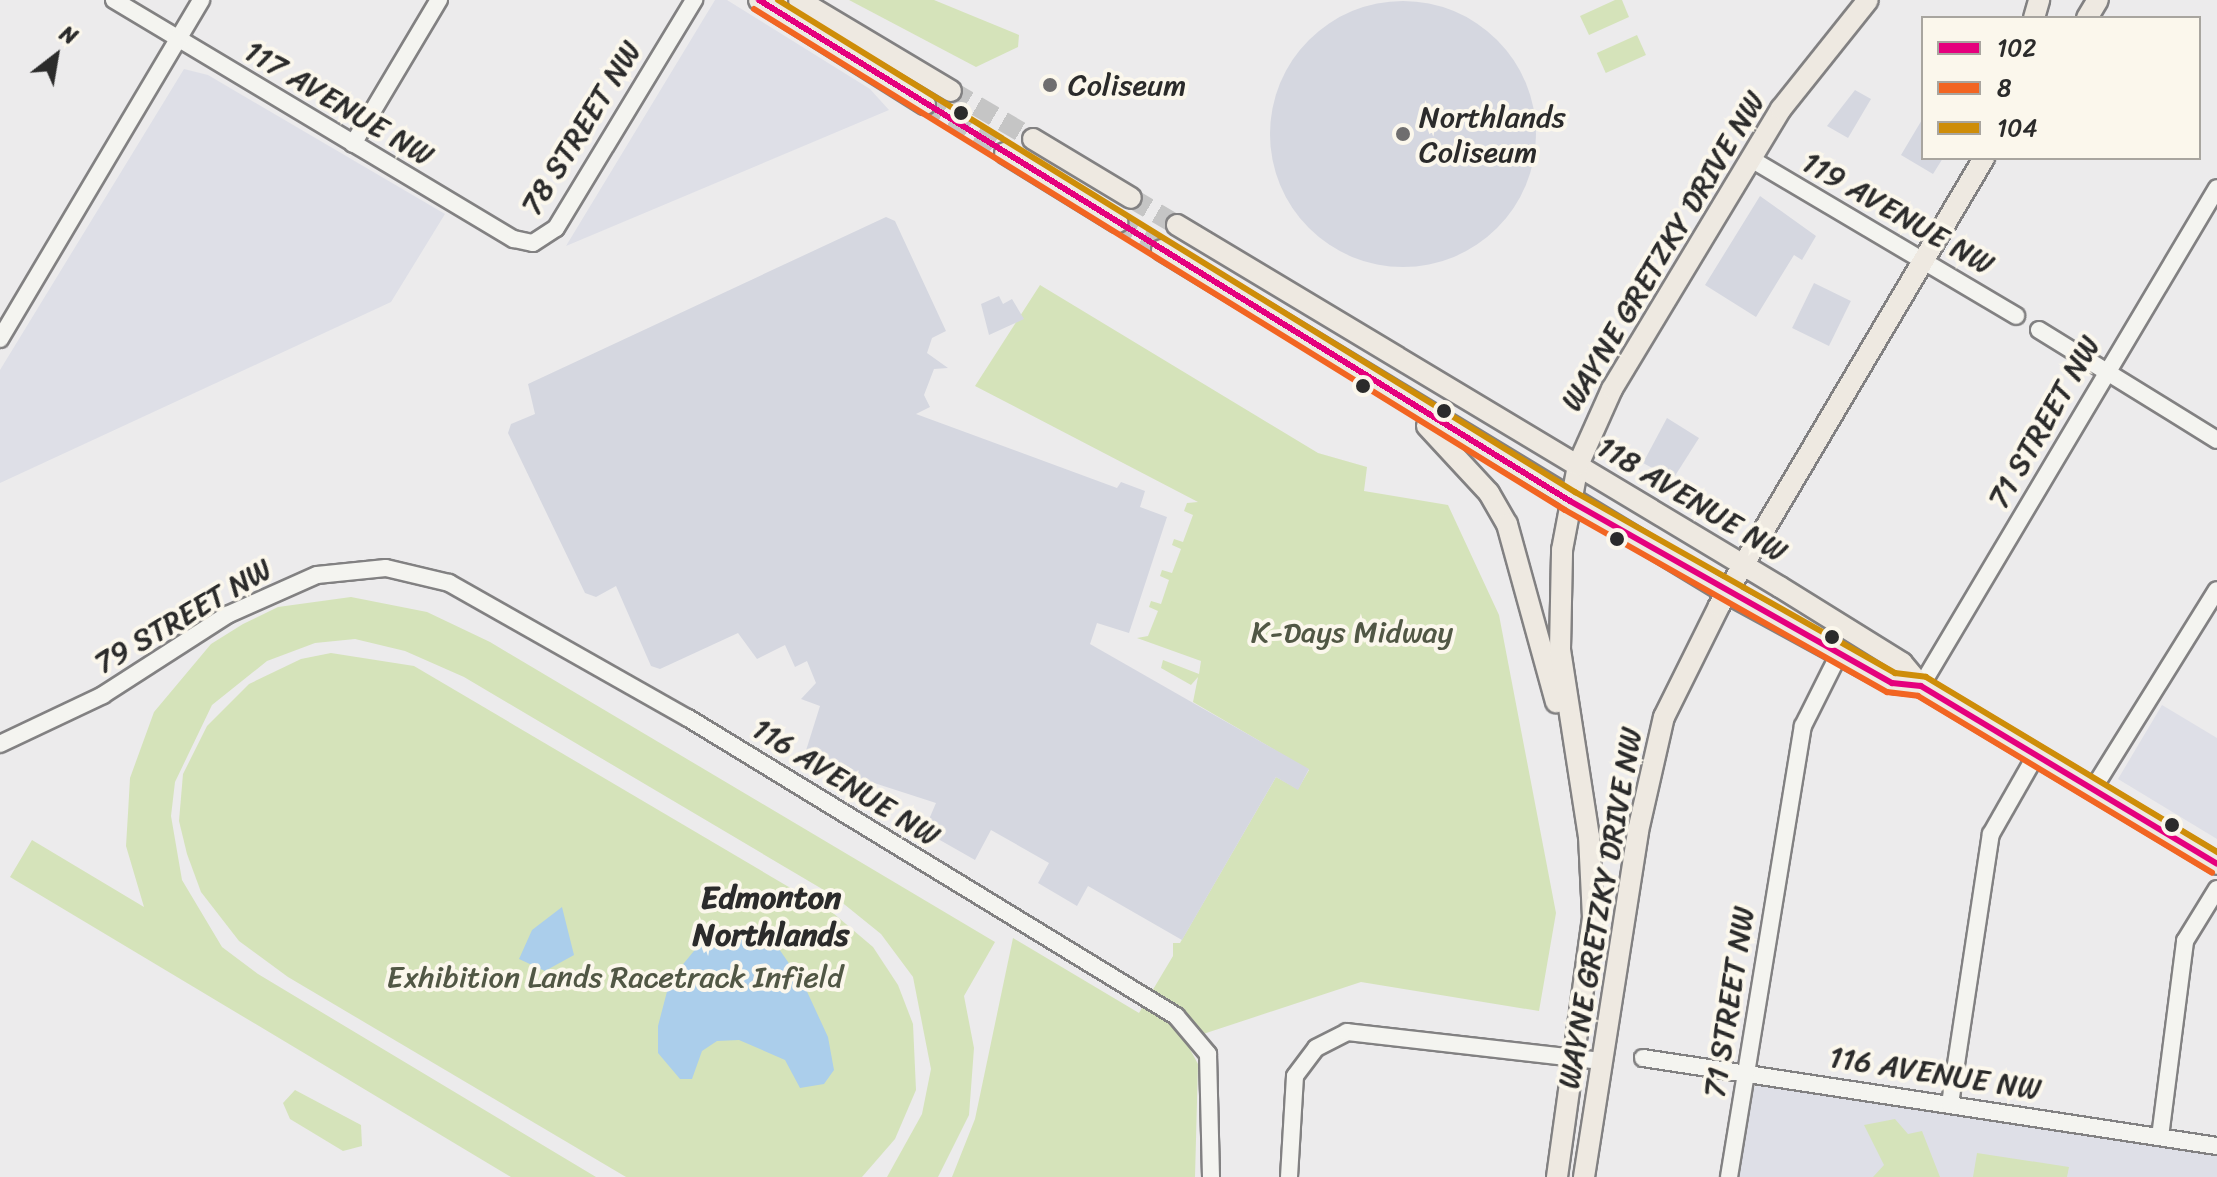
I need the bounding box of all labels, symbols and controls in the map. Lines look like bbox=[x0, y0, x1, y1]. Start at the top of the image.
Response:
text: N bbox=[52, 14, 85, 56]
north arrow bbox=[16, 16, 96, 96]
legend bbox=[1921, 16, 2201, 160]
text: 102 bbox=[1997, 27, 2036, 69]
street label: 117 AVENUE NW bbox=[238, 33, 440, 173]
street label: 78 STREET NW bbox=[513, 35, 649, 221]
place label: Coliseum bbox=[1068, 67, 1186, 103]
text: 8 bbox=[1997, 67, 2011, 109]
marker: Coliseum bbox=[1039, 74, 1061, 96]
street label: WAYNE GRETZKY DRIVE NW bbox=[1553, 85, 1773, 417]
place label: Northlands Coliseum bbox=[1419, 99, 1566, 170]
unlabelled marker bbox=[953, 105, 969, 121]
text: 104 bbox=[1997, 107, 2037, 149]
marker: Northlands Coliseum bbox=[1394, 125, 1412, 143]
street label: 119 AVENUE NW bbox=[1796, 144, 2000, 282]
street label: 71 STREET NW bbox=[1980, 330, 2108, 514]
unlabelled marker bbox=[1355, 378, 1371, 394]
unlabelled marker bbox=[1436, 403, 1452, 419]
street label: 118 AVENUE NW bbox=[1591, 428, 1793, 570]
unlabelled marker bbox=[1609, 531, 1625, 547]
street label: 79 STREET NW bbox=[88, 551, 278, 681]
park label: K-Days Midway bbox=[1251, 614, 1453, 650]
unlabelled marker bbox=[1824, 629, 1840, 645]
street label: 116 AVENUE NW bbox=[746, 710, 946, 854]
street label: WAYNE GRETZKY DRIVE NW bbox=[1550, 725, 1650, 1091]
unlabelled marker bbox=[2164, 817, 2180, 833]
district label: Edmonton Northlands bbox=[693, 880, 849, 955]
street label: 71 STREET NW bbox=[1696, 904, 1762, 1100]
park label: Exhibition Lands Racetrack Infield bbox=[388, 959, 842, 995]
street label: 116 AVENUE NW bbox=[1827, 1039, 2043, 1107]

